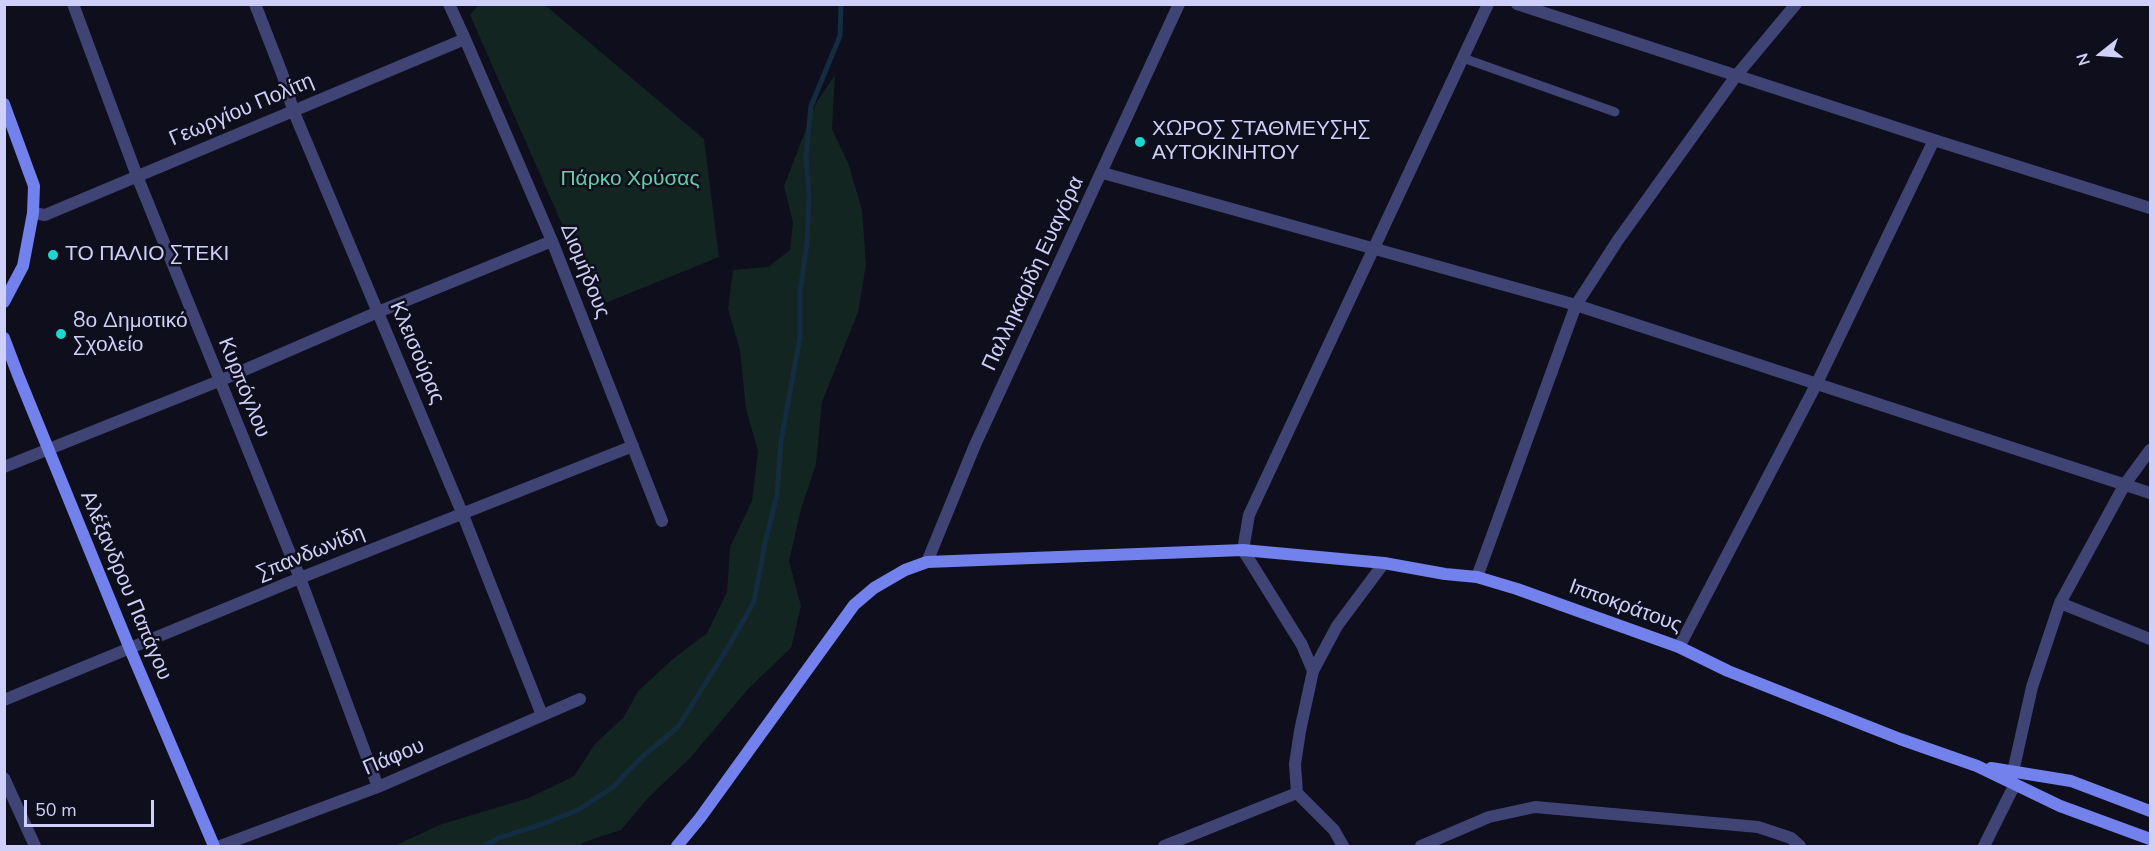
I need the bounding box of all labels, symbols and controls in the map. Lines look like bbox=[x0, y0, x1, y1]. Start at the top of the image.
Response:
north arrow bbox=[2071, 24, 2131, 84]
text: N bbox=[2072, 50, 2096, 68]
street label: Γεωργίου Πολίτη bbox=[166, 69, 318, 153]
place label: ΧΩΡΟΣ ΣΤΑΘΜΕΥΣΗΣ ΑΥΤΟΚΙΝΗΤΟΥ bbox=[1152, 117, 1370, 167]
marker: ΧΩΡΟΣ ΣΤΑΘΜΕΥΣΗΣ ΑΥΤΟΚΙΝΗΤΟΥ bbox=[1133, 135, 1147, 149]
park label: Πάρκο Χρύσας bbox=[560, 167, 700, 193]
street label: Παλληκαρίδη Ευαγόρα bbox=[978, 173, 1090, 375]
street label: Διομήδους bbox=[554, 220, 614, 322]
place label: ΤΟ ΠΑΛΙΟ ΣΤΕΚΙ bbox=[65, 242, 229, 268]
marker: ΤΟ ΠΑΛΙΟ ΣΤΕΚΙ bbox=[46, 248, 60, 262]
street label: Κλεισούρας bbox=[383, 298, 449, 408]
place label: 8ο Δημοτικό Σχολείο bbox=[73, 309, 188, 359]
marker: 8ο Δημοτικό Σχολείο bbox=[54, 327, 68, 341]
street label: Κυρπόγλου bbox=[212, 334, 274, 442]
street label: Αλέξανδρου Παπάγου bbox=[74, 488, 176, 684]
street label: Σπανδωνίδη bbox=[253, 521, 369, 587]
street label: Ιπποκράτους bbox=[1565, 575, 1685, 639]
street label: Πάφου bbox=[360, 734, 428, 782]
scale bar bbox=[27, 788, 158, 826]
text: 50 m bbox=[35, 798, 77, 822]

